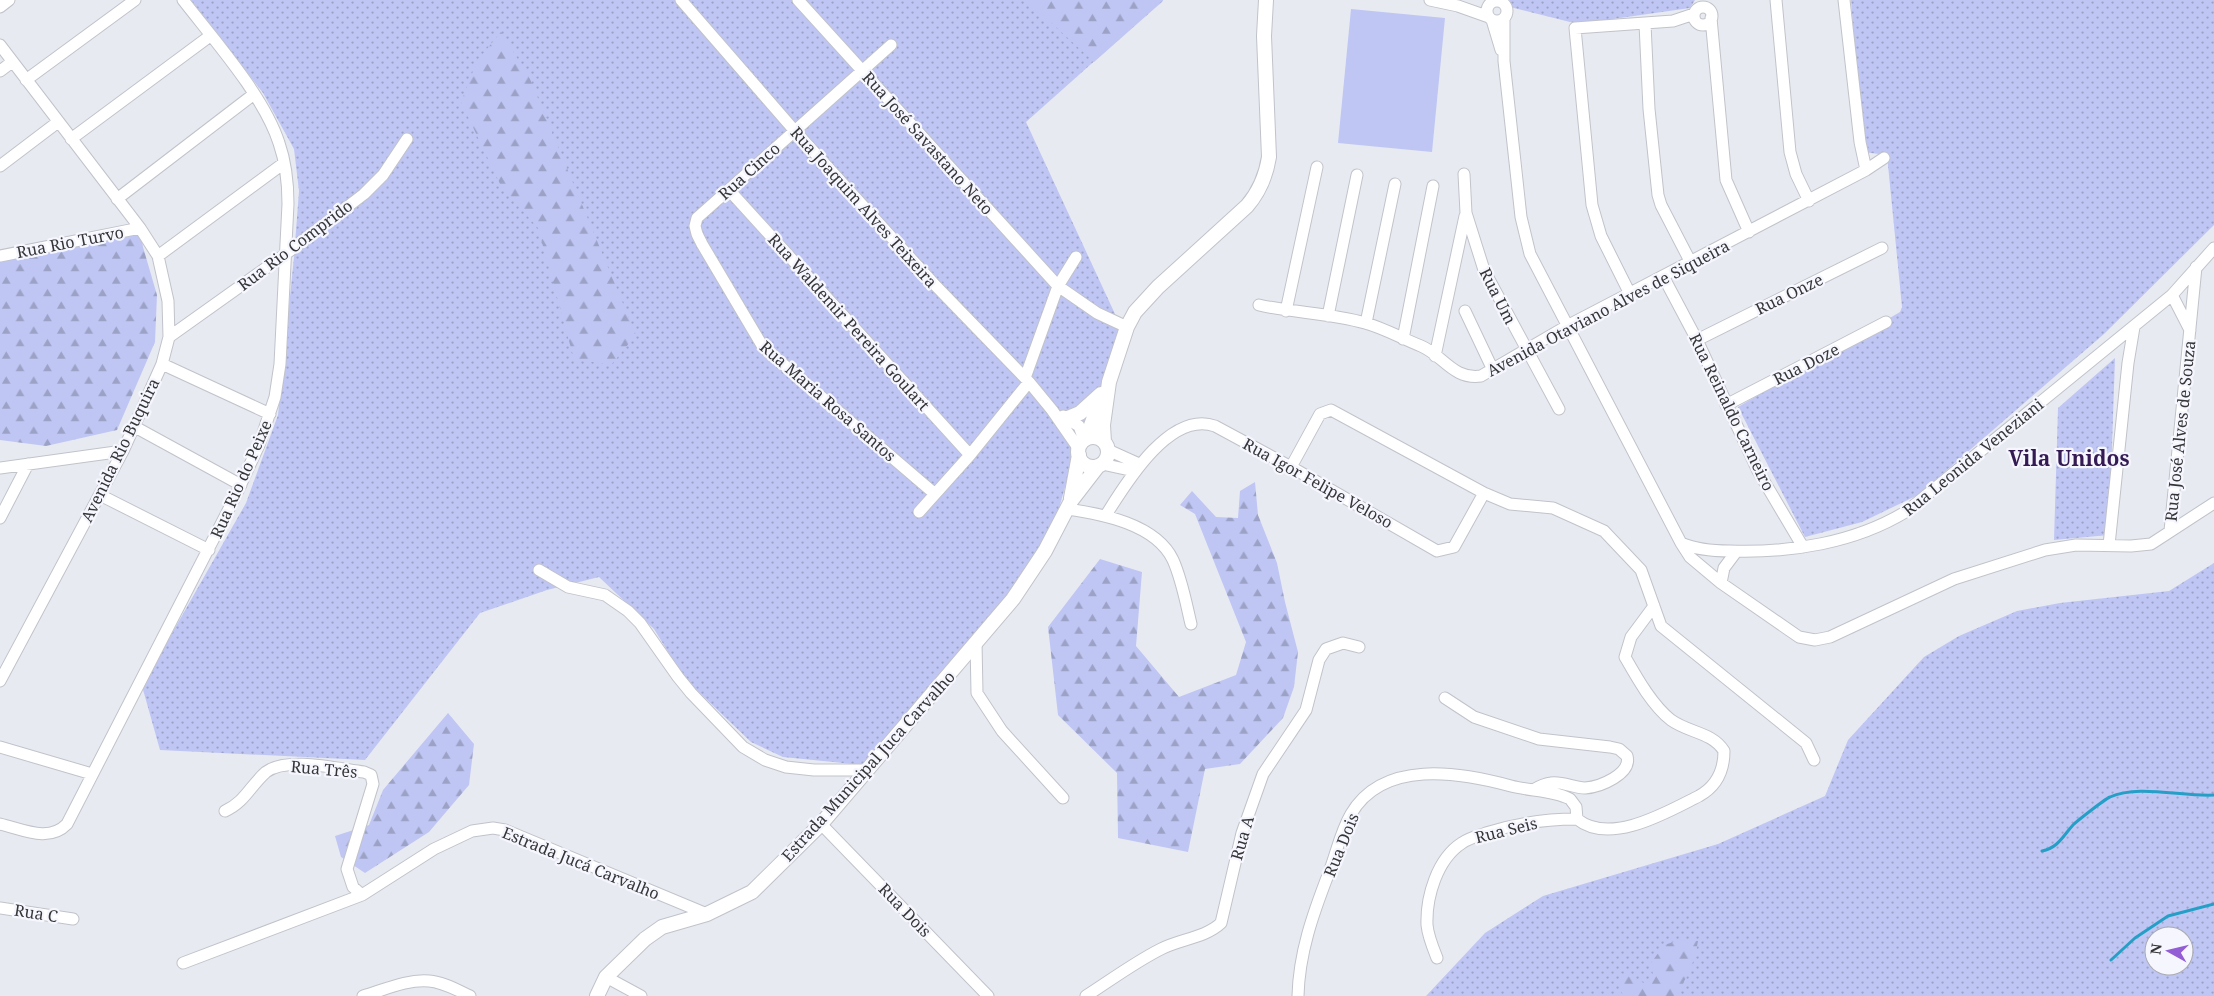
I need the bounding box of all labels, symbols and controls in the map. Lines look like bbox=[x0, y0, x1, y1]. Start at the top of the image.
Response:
street label: Rua José Savastano Neto bbox=[858, 67, 998, 219]
street label: Rua Joaquim Alves Teixeira bbox=[786, 122, 942, 292]
street label: Rua Cinco bbox=[713, 137, 785, 205]
street label: Rua Rio Comprido bbox=[233, 195, 357, 295]
street label: Rua Rio Turvo bbox=[14, 221, 126, 263]
street label: Rua Waldemir Pereira Goulart bbox=[763, 229, 935, 416]
street label: Avenida Otaviano Alves de Siqueira bbox=[1483, 234, 1733, 382]
street label: Rua Um bbox=[1474, 264, 1522, 328]
street label: Rua Onze bbox=[1751, 268, 1827, 320]
street label: Rua Reinaldo Carneiro bbox=[1684, 330, 1780, 494]
street label: Rua Maria Rosa Santos bbox=[755, 336, 901, 466]
street label: Rua Doze bbox=[1769, 338, 1843, 390]
street label: Rua José Alves de Souza bbox=[2160, 339, 2200, 523]
street label: Avenida Rio Buquira bbox=[76, 374, 164, 526]
street label: Rua Leonida Veneziani bbox=[1898, 393, 2048, 521]
street label: Rua Rio do Peixe bbox=[205, 416, 277, 542]
street label: Rua Igor Felipe Veloso bbox=[1239, 433, 1397, 533]
district label: Vila Unidos bbox=[2008, 444, 2130, 472]
street label: Estrada Municipal Juca Carvalho bbox=[776, 666, 960, 866]
street label: Rua Três bbox=[290, 755, 358, 783]
street label: Rua Dois bbox=[1318, 810, 1364, 880]
street label: Rua Seis bbox=[1473, 812, 1539, 848]
street label: Rua A bbox=[1225, 813, 1259, 863]
street label: Estrada Jucá Carvalho bbox=[499, 821, 663, 905]
street label: Rua Dois bbox=[874, 878, 936, 942]
street label: Rua C bbox=[13, 899, 59, 927]
north arrow bbox=[2144, 926, 2194, 976]
text: N bbox=[2145, 942, 2166, 956]

